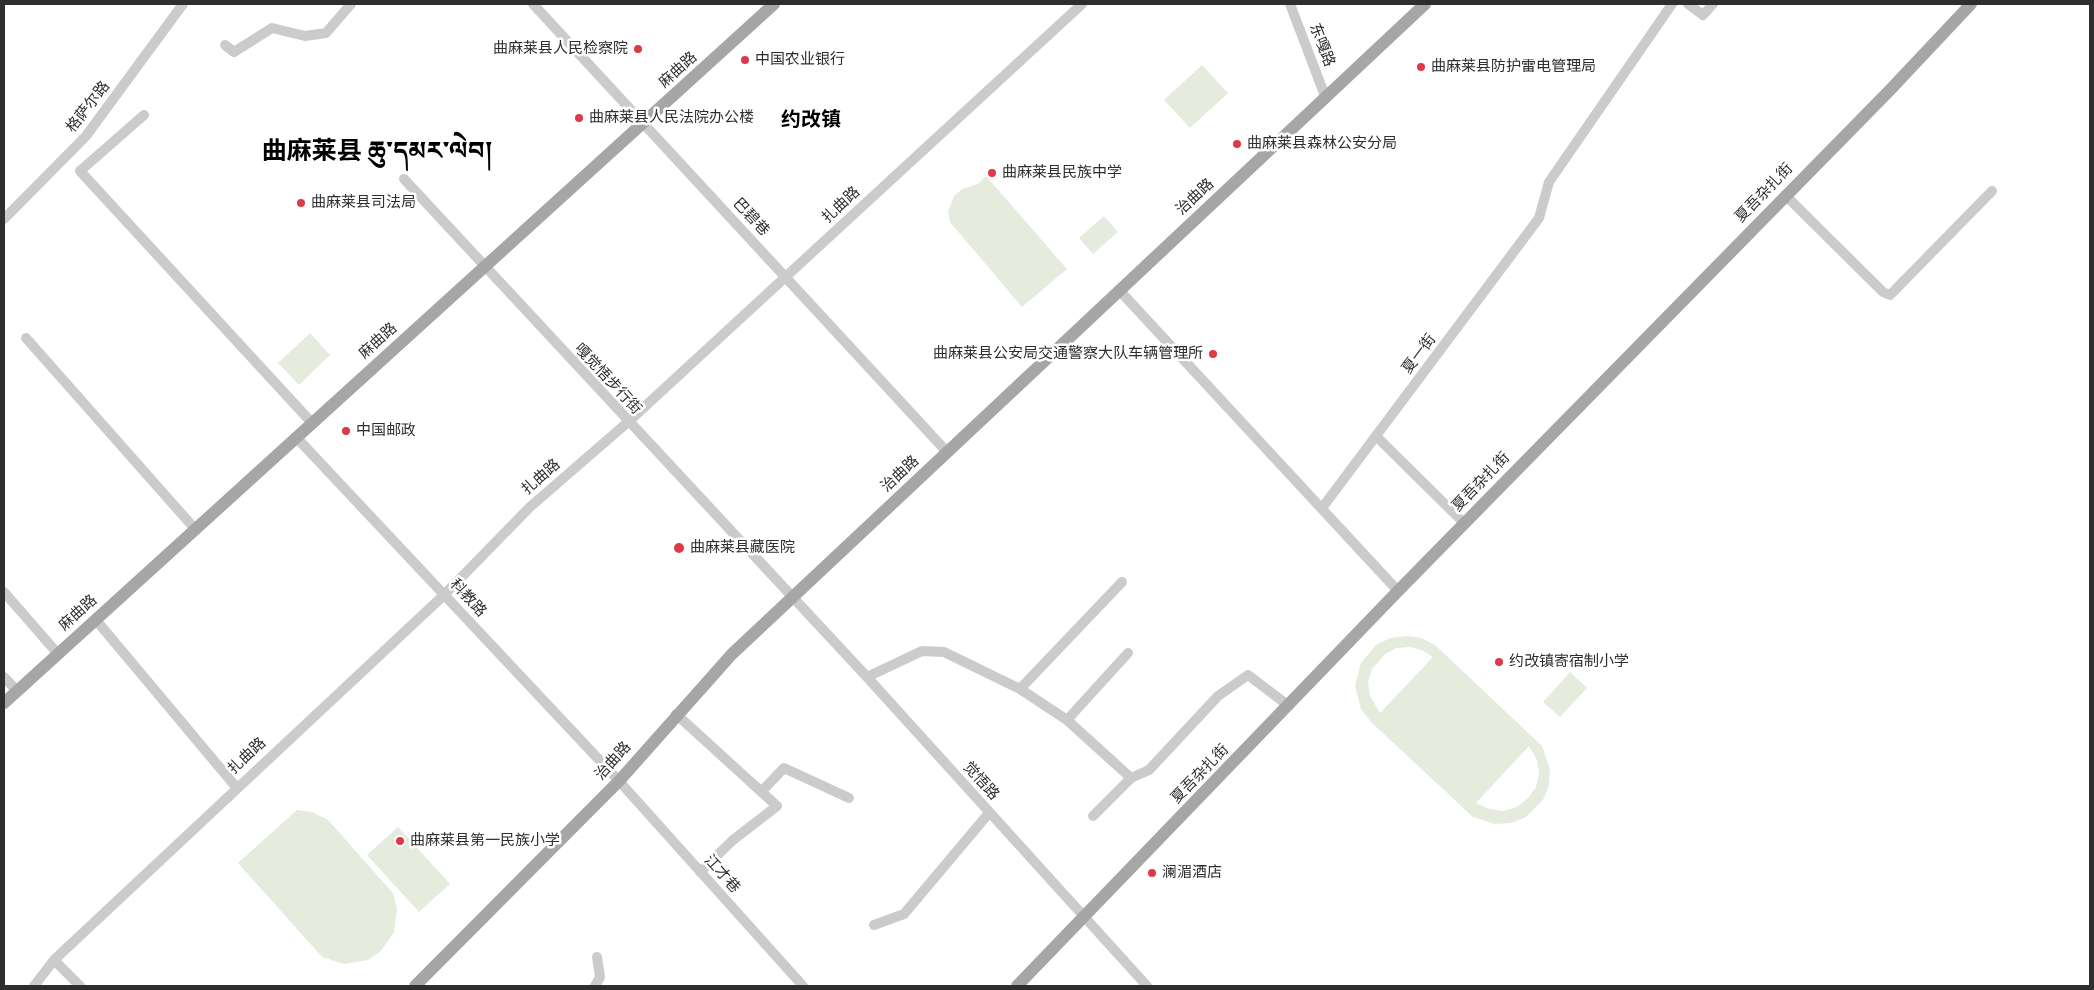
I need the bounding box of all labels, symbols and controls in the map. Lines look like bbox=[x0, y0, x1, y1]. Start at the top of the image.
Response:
street label: 东嘎路 bbox=[1306, 21, 1338, 69]
place label: 曲麻莱县人民检察院 bbox=[493, 40, 628, 58]
marker: 曲麻莱县人民检察院 bbox=[632, 43, 644, 55]
street label: 麻曲路 bbox=[655, 48, 701, 92]
place label: 中国农业银行 bbox=[755, 51, 845, 69]
marker: 中国农业银行 bbox=[739, 54, 751, 66]
place label: 曲麻莱县防护雷电管理局 bbox=[1431, 58, 1596, 76]
marker: 曲麻莱县防护雷电管理局 bbox=[1415, 61, 1427, 73]
street label: 格萨尔路 bbox=[62, 78, 114, 136]
district label: 约改镇 bbox=[781, 108, 841, 132]
place label: 曲麻莱县人民法院办公楼 bbox=[589, 109, 754, 127]
marker: 曲麻莱县人民法院办公楼 bbox=[573, 112, 585, 124]
place label: 曲麻莱县森林公安分局 bbox=[1247, 135, 1397, 153]
district label: 曲麻莱县 ཆུ་དམར་ལེབ། bbox=[262, 137, 492, 167]
marker: 曲麻莱县森林公安分局 bbox=[1231, 138, 1243, 150]
street label: 夏吾杂扎街 bbox=[1731, 160, 1797, 226]
place label: 曲麻莱县民族中学 bbox=[1002, 164, 1122, 182]
marker: 曲麻莱县民族中学 bbox=[986, 167, 998, 179]
street label: 治曲路 bbox=[1172, 175, 1218, 219]
street label: 扎曲路 bbox=[818, 183, 864, 227]
place label: 曲麻莱县司法局 bbox=[311, 194, 416, 212]
street label: 巴碧巷 bbox=[729, 194, 773, 240]
marker: 曲麻莱县司法局 bbox=[295, 197, 307, 209]
street label: 麻曲路 bbox=[355, 319, 401, 363]
street label: 夏一街 bbox=[1398, 331, 1440, 377]
street label: 嘎觉悟步行街 bbox=[571, 340, 645, 418]
place label: 曲麻莱县公安局交通警察大队车辆管理所 bbox=[933, 345, 1203, 363]
marker: 曲麻莱县公安局交通警察大队车辆管理所 bbox=[1207, 348, 1219, 360]
place label: 中国邮政 bbox=[356, 422, 416, 440]
marker: 中国邮政 bbox=[340, 425, 352, 437]
street label: 夏吾杂扎街 bbox=[1448, 449, 1514, 515]
street label: 治曲路 bbox=[877, 452, 923, 496]
street label: 扎曲路 bbox=[518, 455, 564, 499]
place label: 曲麻莱县藏医院 bbox=[690, 539, 795, 557]
marker: 曲麻莱县藏医院 bbox=[672, 541, 686, 555]
street label: 科教路 bbox=[446, 575, 490, 621]
street label: 麻曲路 bbox=[55, 591, 101, 635]
place label: 约改镇寄宿制小学 bbox=[1509, 653, 1629, 671]
marker: 约改镇寄宿制小学 bbox=[1493, 656, 1505, 668]
street label: 扎曲路 bbox=[224, 734, 270, 778]
street label: 治曲路 bbox=[591, 738, 635, 784]
street label: 夏吾杂扎街 bbox=[1167, 741, 1233, 807]
street label: 觉悟路 bbox=[959, 758, 1003, 804]
place label: 曲麻莱县第一民族小学 bbox=[410, 832, 560, 850]
marker: 曲麻莱县第一民族小学 bbox=[394, 835, 406, 847]
street label: 江才巷 bbox=[700, 851, 744, 897]
place label: 澜湄酒店 bbox=[1162, 864, 1222, 882]
marker: 澜湄酒店 bbox=[1146, 867, 1158, 879]

